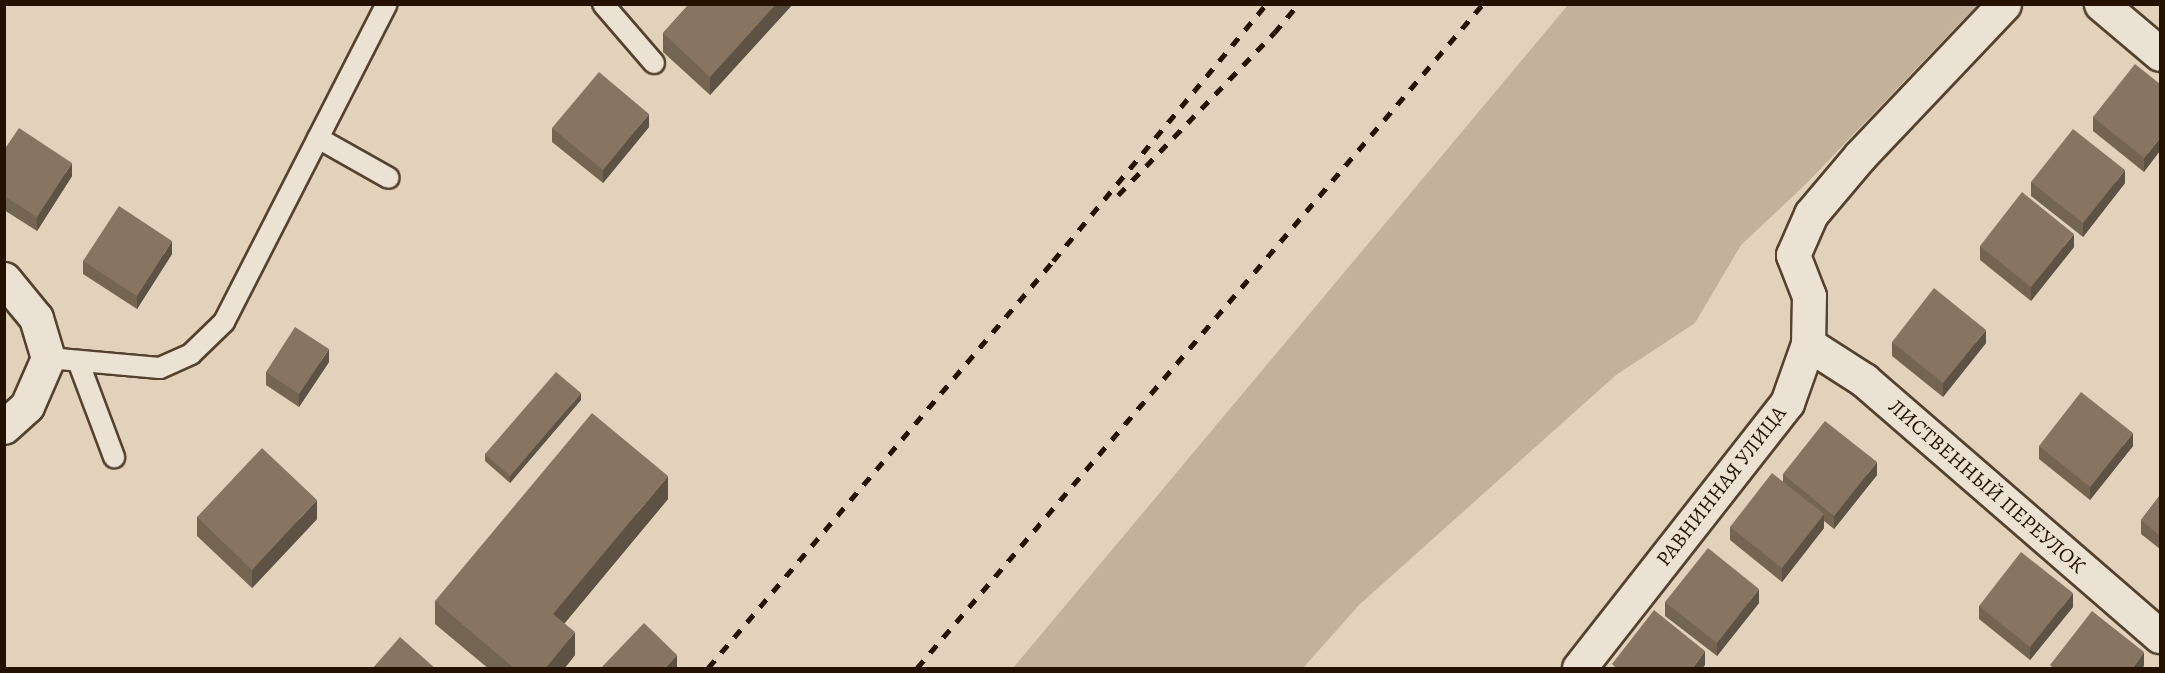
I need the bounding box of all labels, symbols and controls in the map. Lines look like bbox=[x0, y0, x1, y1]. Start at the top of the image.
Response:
street label: ЛИСТВЕННЫЙ ПЕРЕУЛОК bbox=[1883, 394, 2091, 578]
street label: РАВНИННАЯ УЛИЦА bbox=[1651, 401, 1791, 571]

